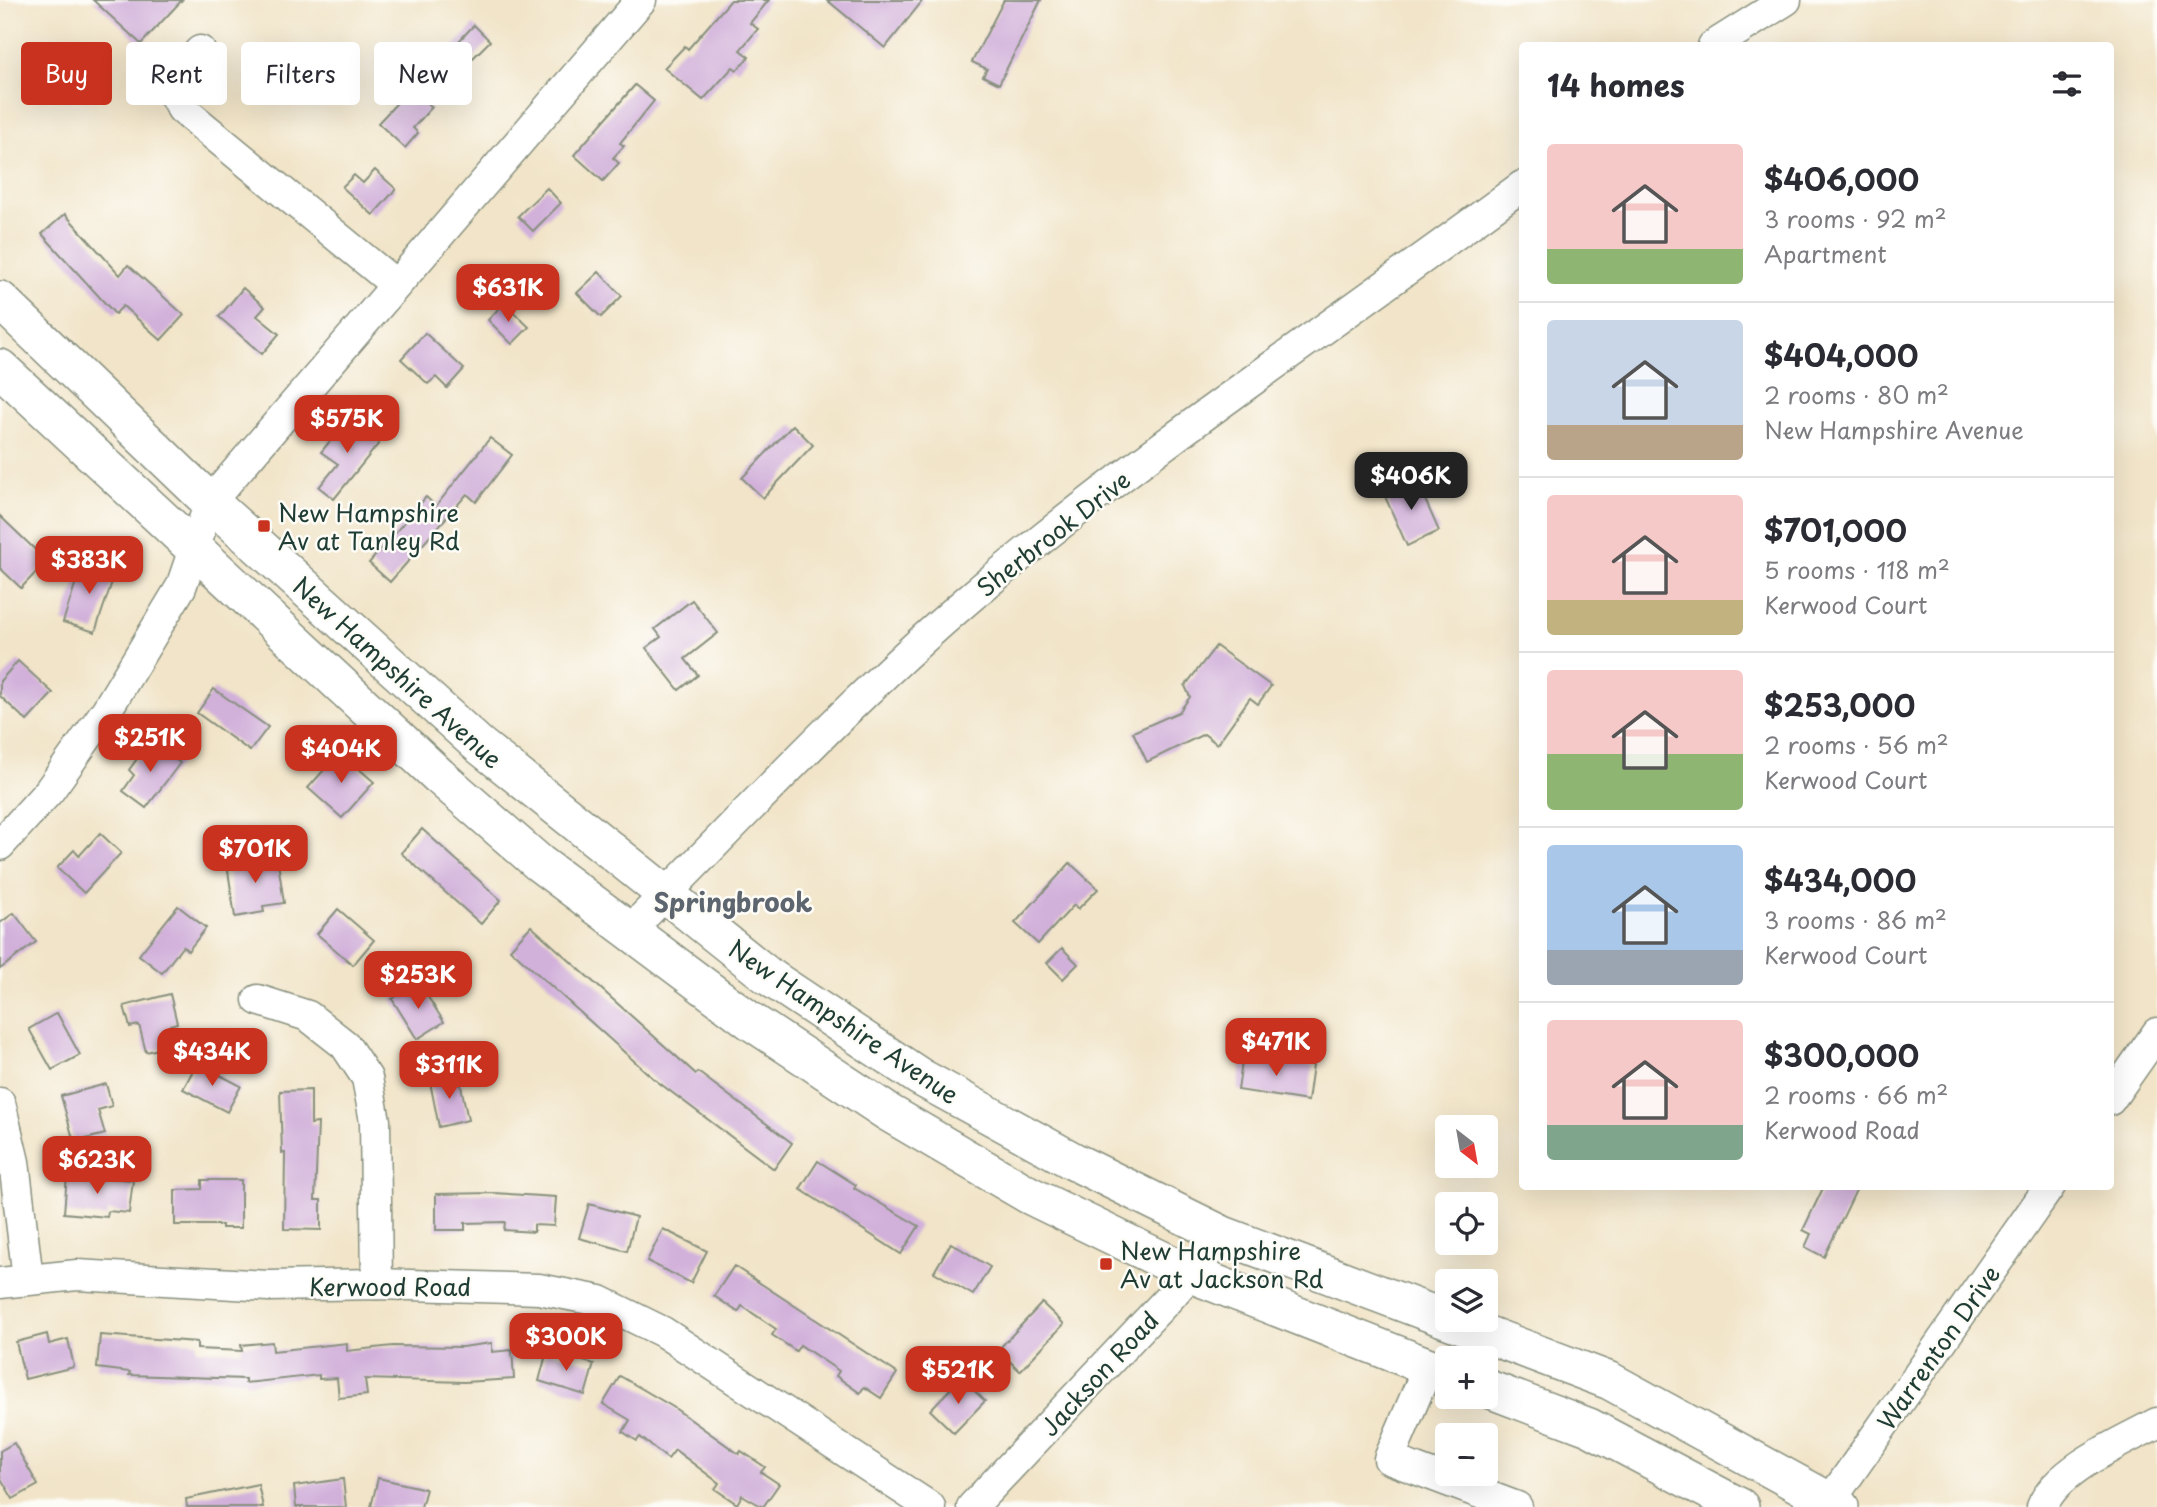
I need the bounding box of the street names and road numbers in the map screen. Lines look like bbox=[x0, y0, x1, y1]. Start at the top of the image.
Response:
street label: Sherbrook Drive bbox=[968, 461, 1138, 605]
street label: New Hampshire Avenue bbox=[285, 568, 511, 776]
street label: New Hampshire Avenue bbox=[722, 930, 966, 1112]
street label: Warrenton Drive bbox=[1868, 1257, 2008, 1437]
street label: Kerwood Road bbox=[309, 1268, 471, 1304]
street label: Jackson Road bbox=[1032, 1303, 1166, 1443]

